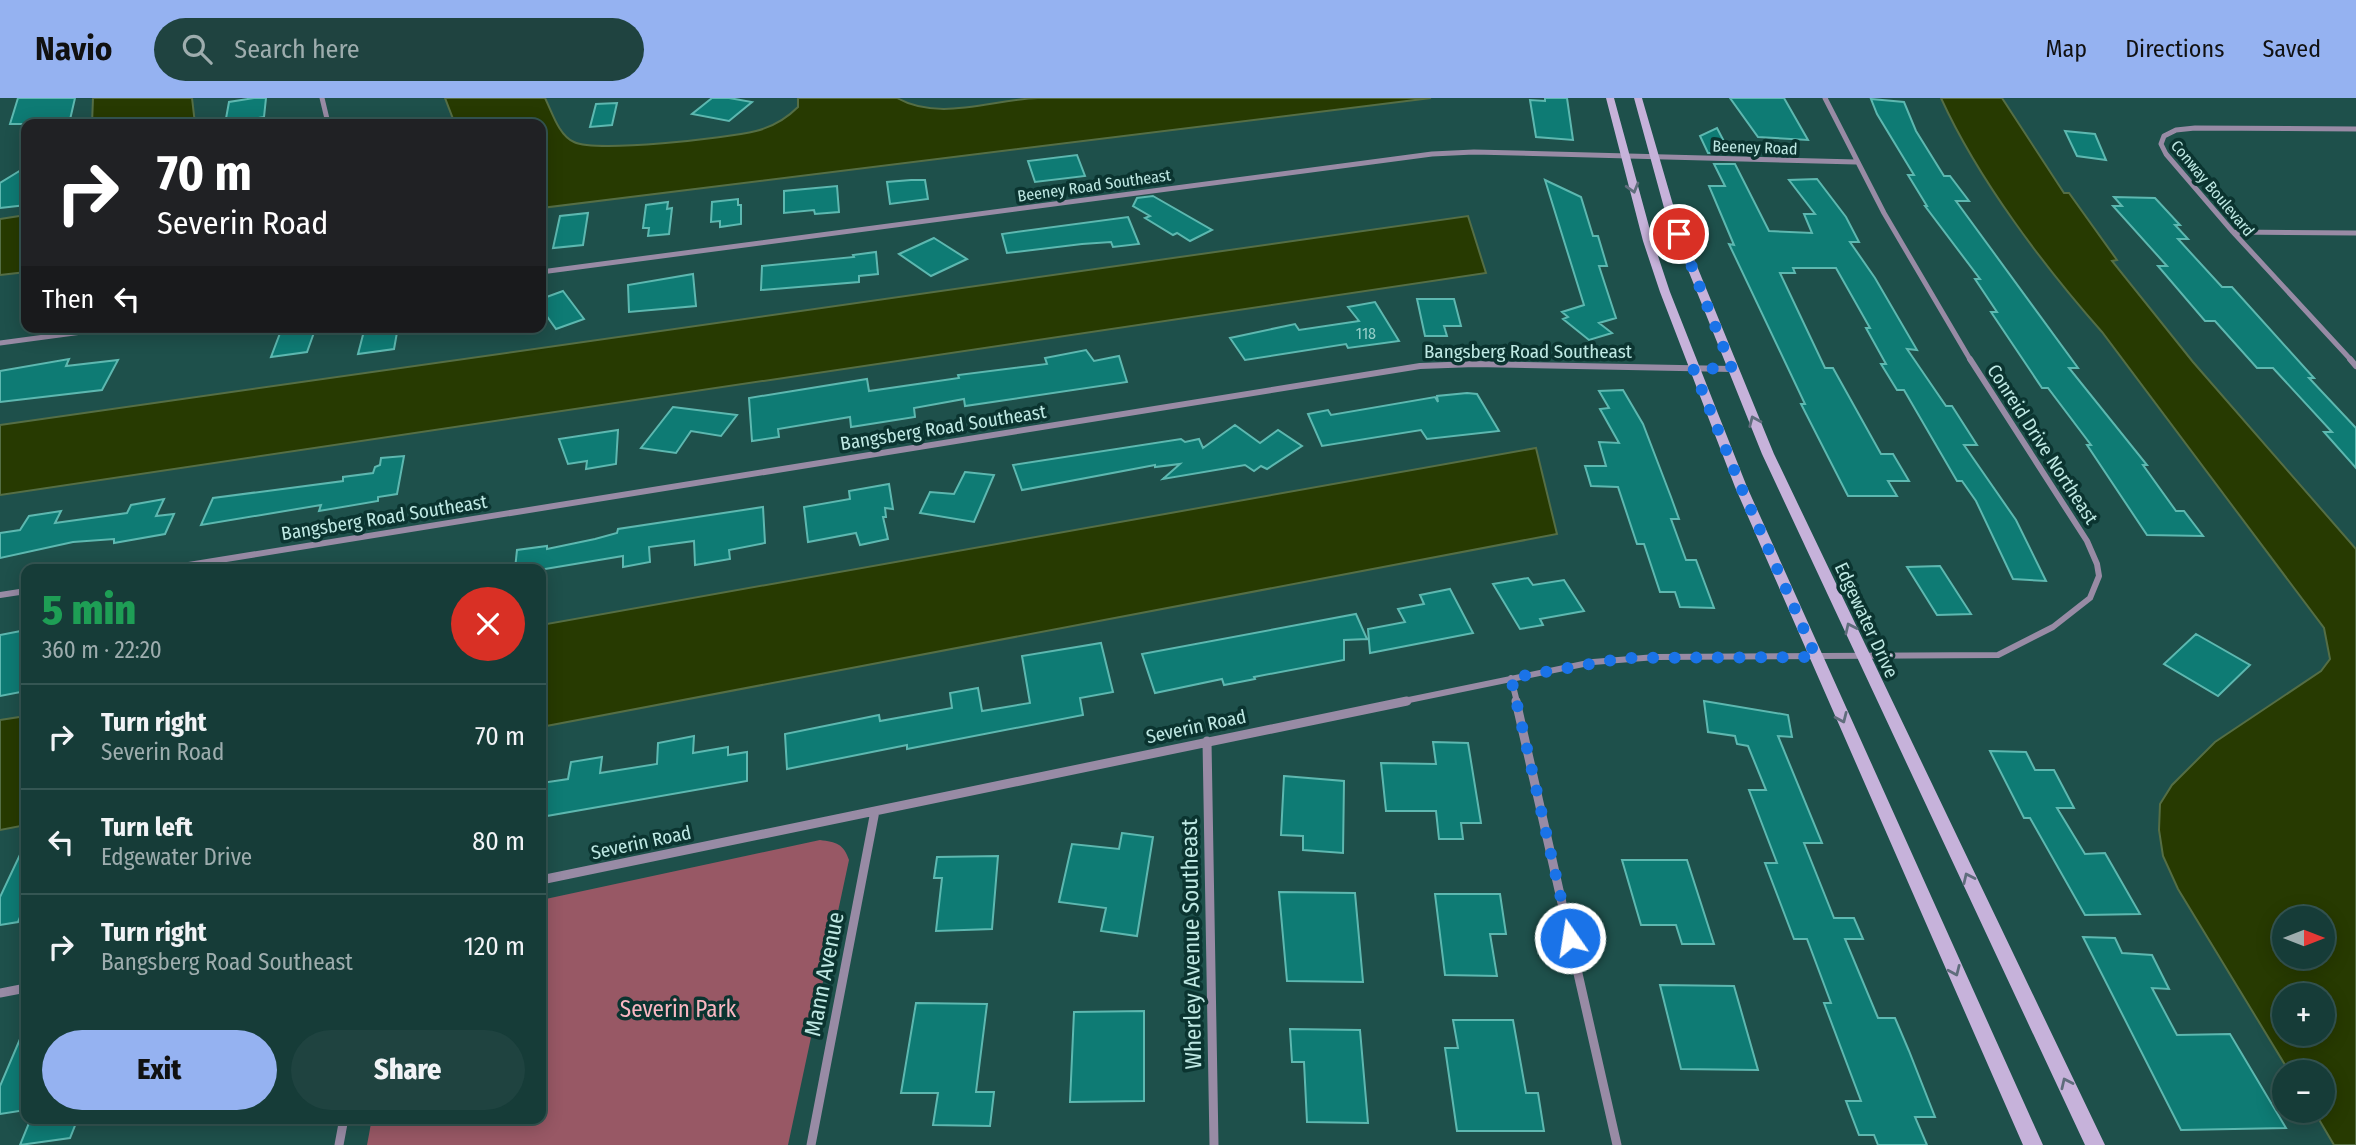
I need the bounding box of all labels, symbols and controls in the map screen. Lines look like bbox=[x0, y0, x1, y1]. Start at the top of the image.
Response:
search box bbox=[154, 18, 644, 81]
text: Navio bbox=[35, 29, 112, 69]
icon: search bbox=[178, 30, 216, 68]
text: Search here bbox=[234, 34, 360, 65]
text: Map bbox=[2046, 35, 2087, 63]
text: Directions bbox=[2125, 35, 2224, 63]
text: Saved bbox=[2262, 35, 2321, 63]
street label: Conway Boulevard bbox=[2167, 136, 2258, 240]
street label: Beeney Road bbox=[1712, 137, 1798, 158]
text: 70 m bbox=[157, 144, 252, 203]
icon: right bbox=[42, 147, 133, 238]
street label: Beeney Road Southeast bbox=[1016, 165, 1173, 206]
one-way arrow bbox=[1625, 182, 1640, 194]
text: Severin Road bbox=[157, 204, 328, 242]
pin bbox=[1649, 204, 1709, 264]
icon: arrive bbox=[1660, 215, 1698, 253]
icon: left bbox=[108, 280, 146, 318]
text: Then bbox=[42, 284, 94, 315]
house number: 118 bbox=[1356, 324, 1376, 343]
street label: Bangsberg Road Southeast bbox=[1424, 340, 1633, 363]
street label: Conreid Drive Northeast bbox=[1982, 360, 2103, 529]
street label: Bangsberg Road Southeast bbox=[839, 400, 1048, 455]
one-way arrow bbox=[1748, 416, 1762, 429]
street label: Bangsberg Road Southeast bbox=[280, 490, 489, 545]
street label: Edgewater Drive bbox=[1830, 559, 1903, 682]
text: 5 min bbox=[42, 585, 136, 635]
button: close bbox=[451, 587, 525, 661]
one-way arrow bbox=[1844, 623, 1858, 635]
text: 360 m · 22:20 bbox=[42, 636, 162, 664]
street label: Severin Road bbox=[1144, 705, 1248, 748]
text: Turn right bbox=[101, 707, 207, 738]
one-way arrow bbox=[1834, 711, 1848, 723]
icon: right bbox=[42, 718, 80, 756]
text: 70 m bbox=[475, 721, 525, 752]
text: Severin Road bbox=[101, 738, 224, 766]
text: Turn left bbox=[101, 812, 193, 843]
street label: Wherley Avenue Southeast bbox=[1175, 818, 1207, 1070]
street label: Severin Road bbox=[589, 821, 693, 864]
icon: left bbox=[42, 823, 80, 861]
text: 80 m bbox=[472, 826, 525, 857]
text: Edgewater Drive bbox=[101, 843, 252, 871]
one-way arrow bbox=[1962, 873, 1976, 885]
position arrow bbox=[1533, 901, 1607, 975]
north arrow bbox=[2272, 906, 2334, 970]
map controls bbox=[2272, 906, 2335, 1123]
street label: Mann Avenue bbox=[798, 909, 850, 1039]
text: Turn right bbox=[101, 917, 207, 948]
icon: right bbox=[42, 928, 80, 966]
text: 120 m bbox=[464, 931, 525, 962]
text: Bangsberg Road Southeast bbox=[101, 948, 353, 976]
one-way arrow bbox=[1947, 963, 1961, 976]
button: + bbox=[2272, 983, 2335, 1046]
park label: Severin Park bbox=[620, 995, 736, 1023]
button: Exit bbox=[42, 1030, 277, 1110]
button: Share bbox=[291, 1030, 525, 1110]
button: − bbox=[2272, 1060, 2335, 1123]
one-way arrow bbox=[2060, 1078, 2074, 1090]

